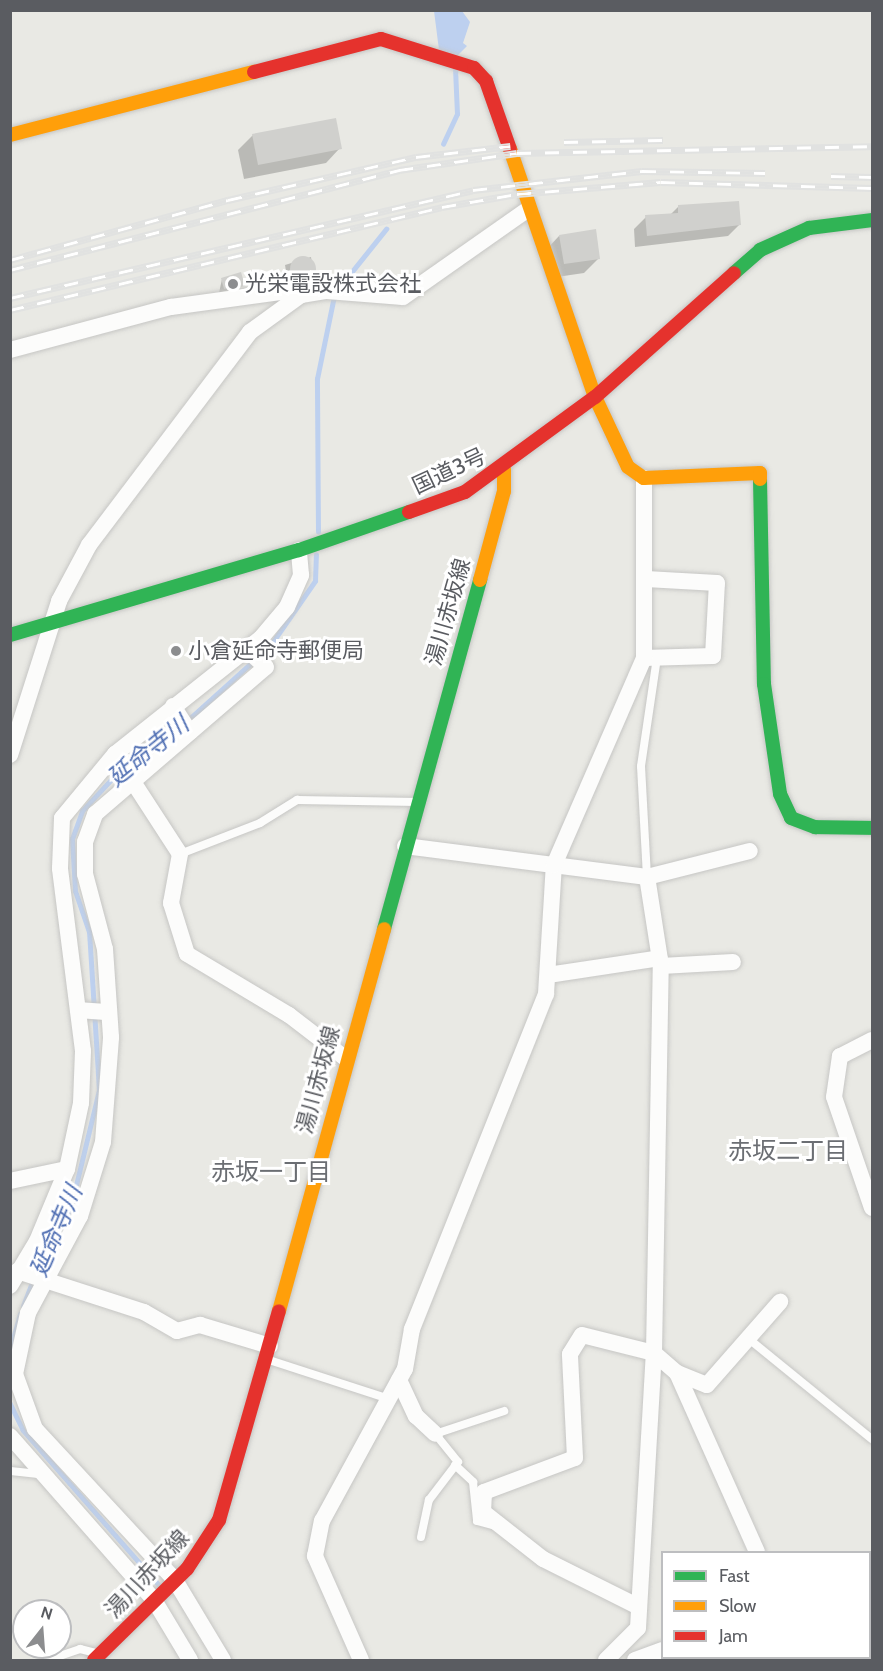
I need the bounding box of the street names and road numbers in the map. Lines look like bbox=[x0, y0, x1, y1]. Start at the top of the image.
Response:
street label: 国道3号 bbox=[408, 443, 490, 499]
street label: 湯川赤坂線 bbox=[420, 555, 476, 669]
street label: 湯川赤坂線 bbox=[291, 1023, 345, 1137]
street label: 湯川赤坂線 bbox=[100, 1525, 194, 1623]

